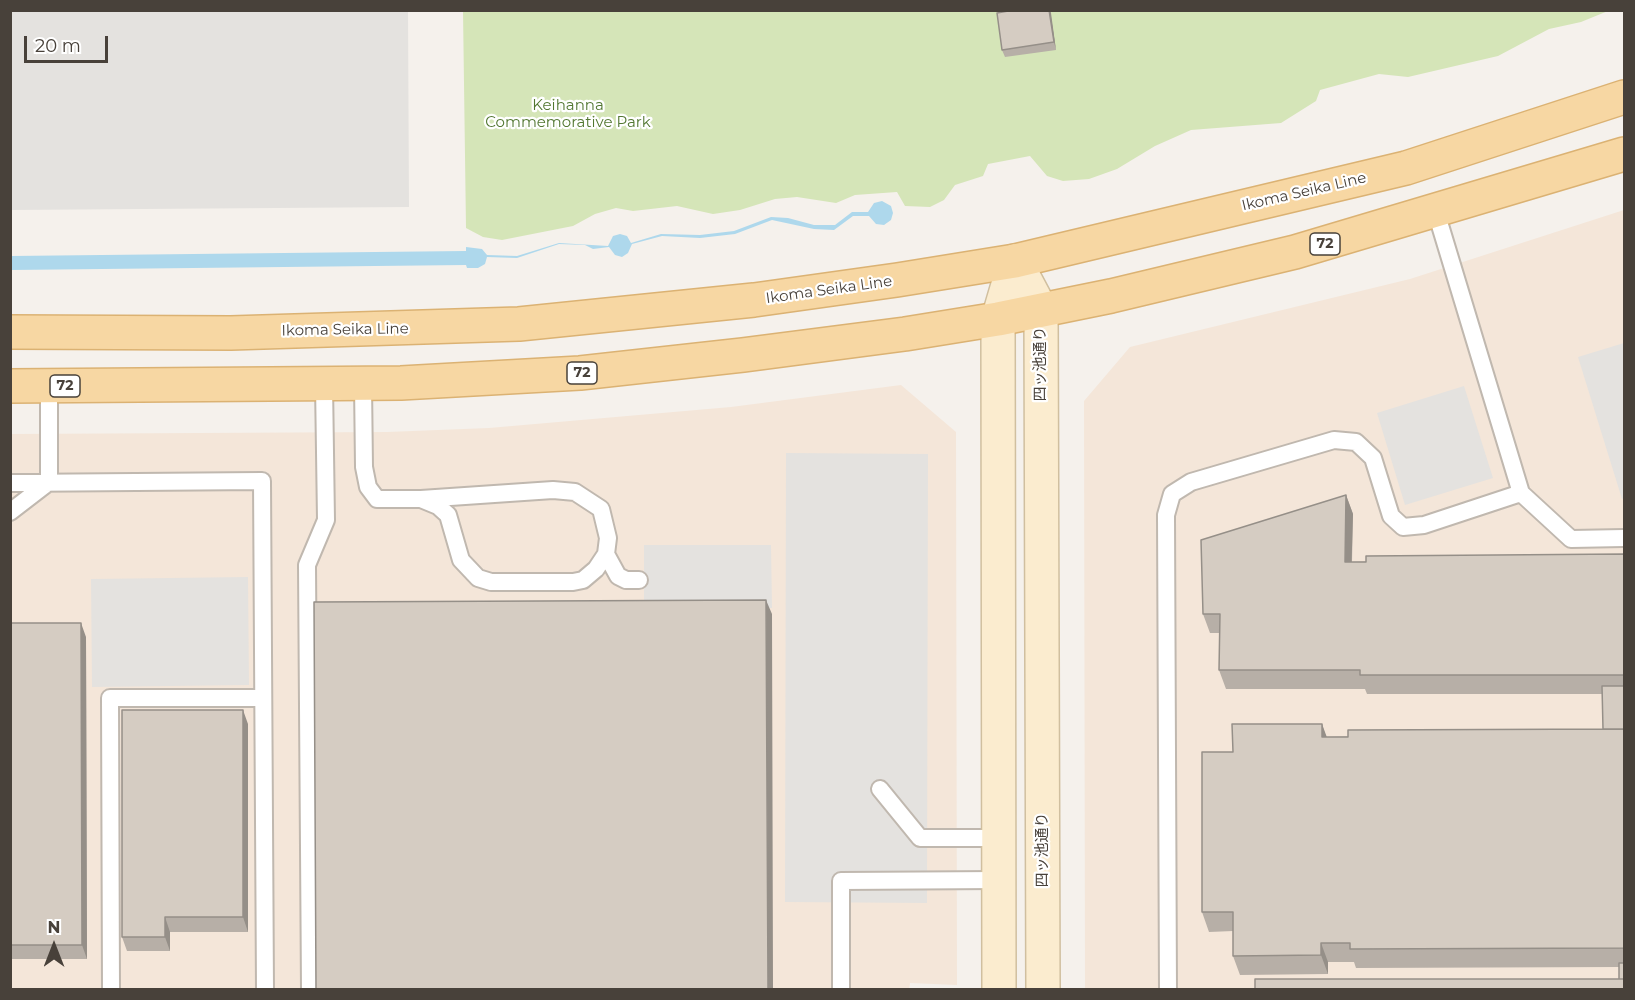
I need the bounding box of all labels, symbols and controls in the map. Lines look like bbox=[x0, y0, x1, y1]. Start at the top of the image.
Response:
scale bar bbox=[27, 24, 111, 62]
text: 20 m bbox=[35, 35, 81, 57]
park label: Keihanna Commemorative Park bbox=[485, 97, 651, 132]
street label: Ikoma Seika Line bbox=[1240, 169, 1368, 215]
road number: 72 bbox=[1310, 233, 1340, 255]
street label: Ikoma Seika Line bbox=[765, 272, 893, 308]
street label: Ikoma Seika Line bbox=[281, 320, 409, 340]
street label: 四ッ池通り bbox=[1032, 327, 1050, 401]
road number: 72 bbox=[567, 362, 597, 384]
road number: 72 bbox=[50, 375, 80, 397]
street label: 四ッ池通り bbox=[1034, 813, 1052, 887]
north arrow bbox=[24, 916, 84, 976]
text: N bbox=[48, 918, 60, 937]

